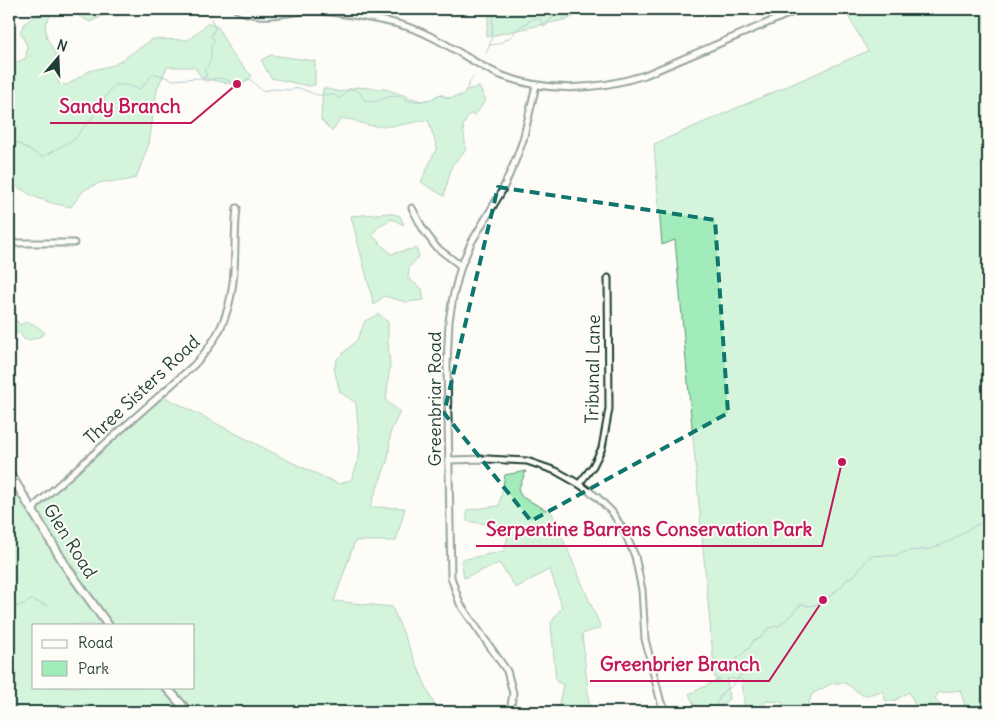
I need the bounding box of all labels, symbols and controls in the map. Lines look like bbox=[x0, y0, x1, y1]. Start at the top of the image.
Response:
north arrow bbox=[32, 32, 82, 82]
text: N bbox=[55, 36, 70, 56]
callout: Sandy Branch bbox=[50, 89, 191, 123]
text: Sandy Branch bbox=[59, 94, 181, 118]
street label: Tribunal Lane bbox=[580, 314, 605, 424]
street label: Three Sisters Road bbox=[79, 330, 205, 449]
street label: Greenbriar Road bbox=[423, 331, 446, 467]
street label: Glen Road bbox=[39, 499, 103, 583]
callout: Serpentine Barrens Conservation Park bbox=[476, 512, 822, 546]
text: Serpentine Barrens Conservation Park bbox=[486, 517, 812, 541]
legend bbox=[32, 624, 195, 688]
text: Road bbox=[78, 633, 113, 652]
callout: Greenbrier Branch bbox=[590, 647, 769, 681]
text: Greenbrier Branch bbox=[600, 652, 760, 676]
text: Park bbox=[78, 659, 109, 678]

